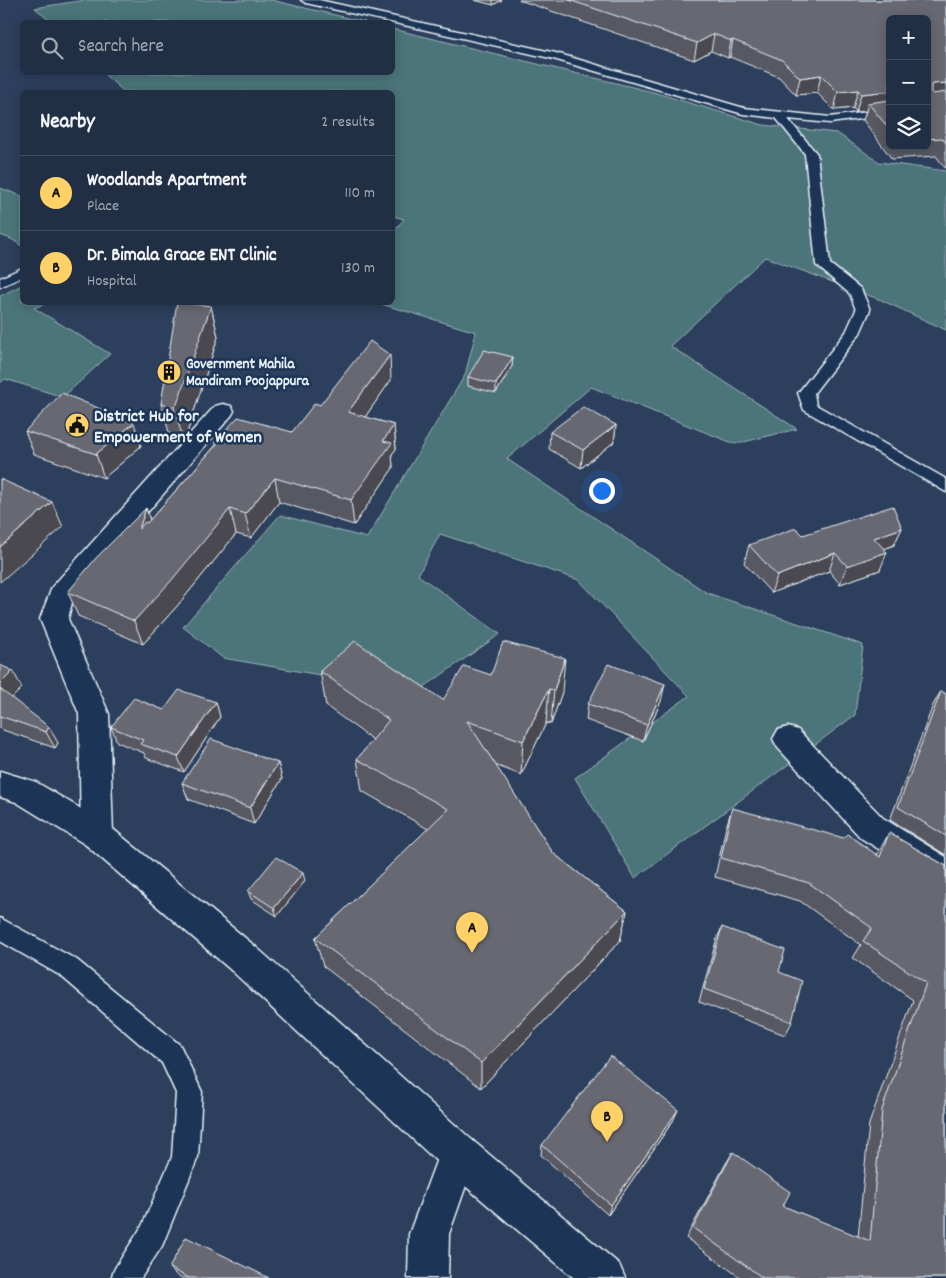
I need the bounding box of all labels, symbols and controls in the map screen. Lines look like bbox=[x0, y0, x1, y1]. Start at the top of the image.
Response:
map controls bbox=[886, 15, 931, 150]
button: + bbox=[886, 15, 931, 60]
search box bbox=[20, 20, 395, 75]
icon: search bbox=[38, 34, 66, 62]
text: Search here bbox=[78, 34, 164, 61]
button: − bbox=[886, 60, 931, 105]
button: layers bbox=[886, 105, 931, 150]
text: Nearby bbox=[40, 108, 95, 138]
text: 2 results bbox=[321, 111, 375, 134]
text: Woodlands Apartment bbox=[87, 168, 247, 195]
text: A bbox=[52, 182, 60, 205]
text: 110 m bbox=[345, 182, 375, 205]
text: Place bbox=[87, 195, 119, 218]
text: Dr. Bimala Grace ENT Clinic bbox=[87, 243, 277, 270]
text: B bbox=[52, 257, 60, 280]
text: 130 m bbox=[341, 257, 375, 280]
text: Hospital bbox=[87, 270, 137, 293]
place label: Government Mahila Mandiram Poojappura bbox=[186, 354, 310, 393]
building icon: Government Mahila Mandiram Poojappura bbox=[156, 359, 182, 385]
place label: District Hub for Empowerment of Women bbox=[94, 405, 262, 451]
public building icon: District Hub for Empowerment of Women bbox=[64, 412, 90, 438]
your location bbox=[589, 478, 615, 504]
pin: A bbox=[456, 912, 488, 953]
pin: B bbox=[591, 1101, 623, 1142]

